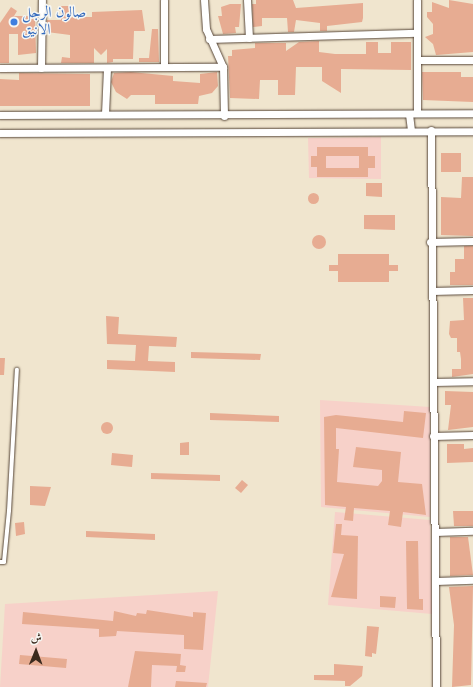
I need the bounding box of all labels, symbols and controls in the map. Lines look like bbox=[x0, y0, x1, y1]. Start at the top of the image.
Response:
place label: صالون الرجل الانيق bbox=[22, 4, 86, 39]
marker: صالون الرجل الانيق bbox=[9, 17, 19, 27]
north arrow bbox=[16, 631, 56, 671]
text: ش bbox=[31, 633, 42, 644]

